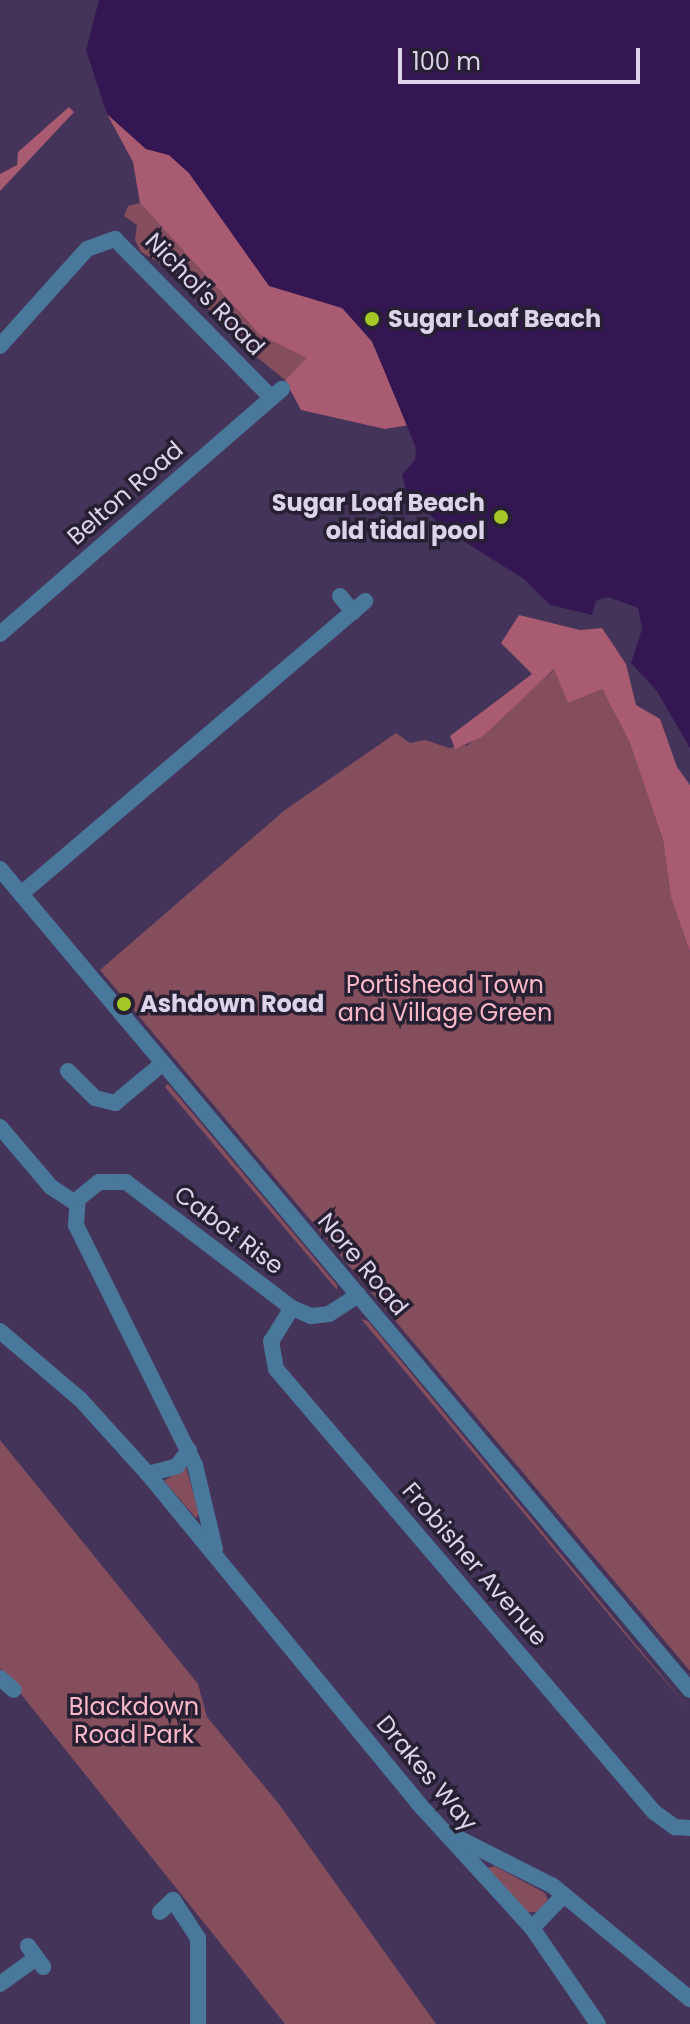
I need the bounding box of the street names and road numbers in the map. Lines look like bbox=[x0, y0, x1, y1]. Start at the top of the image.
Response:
street label: Nichol's Road bbox=[139, 227, 271, 361]
street label: Belton Road bbox=[61, 435, 189, 551]
street label: Cabot Rise bbox=[169, 1180, 289, 1280]
street label: Nore Road bbox=[312, 1207, 414, 1321]
street label: Frobisher Avenue bbox=[396, 1477, 554, 1651]
street label: Drakes Way bbox=[370, 1710, 484, 1836]

